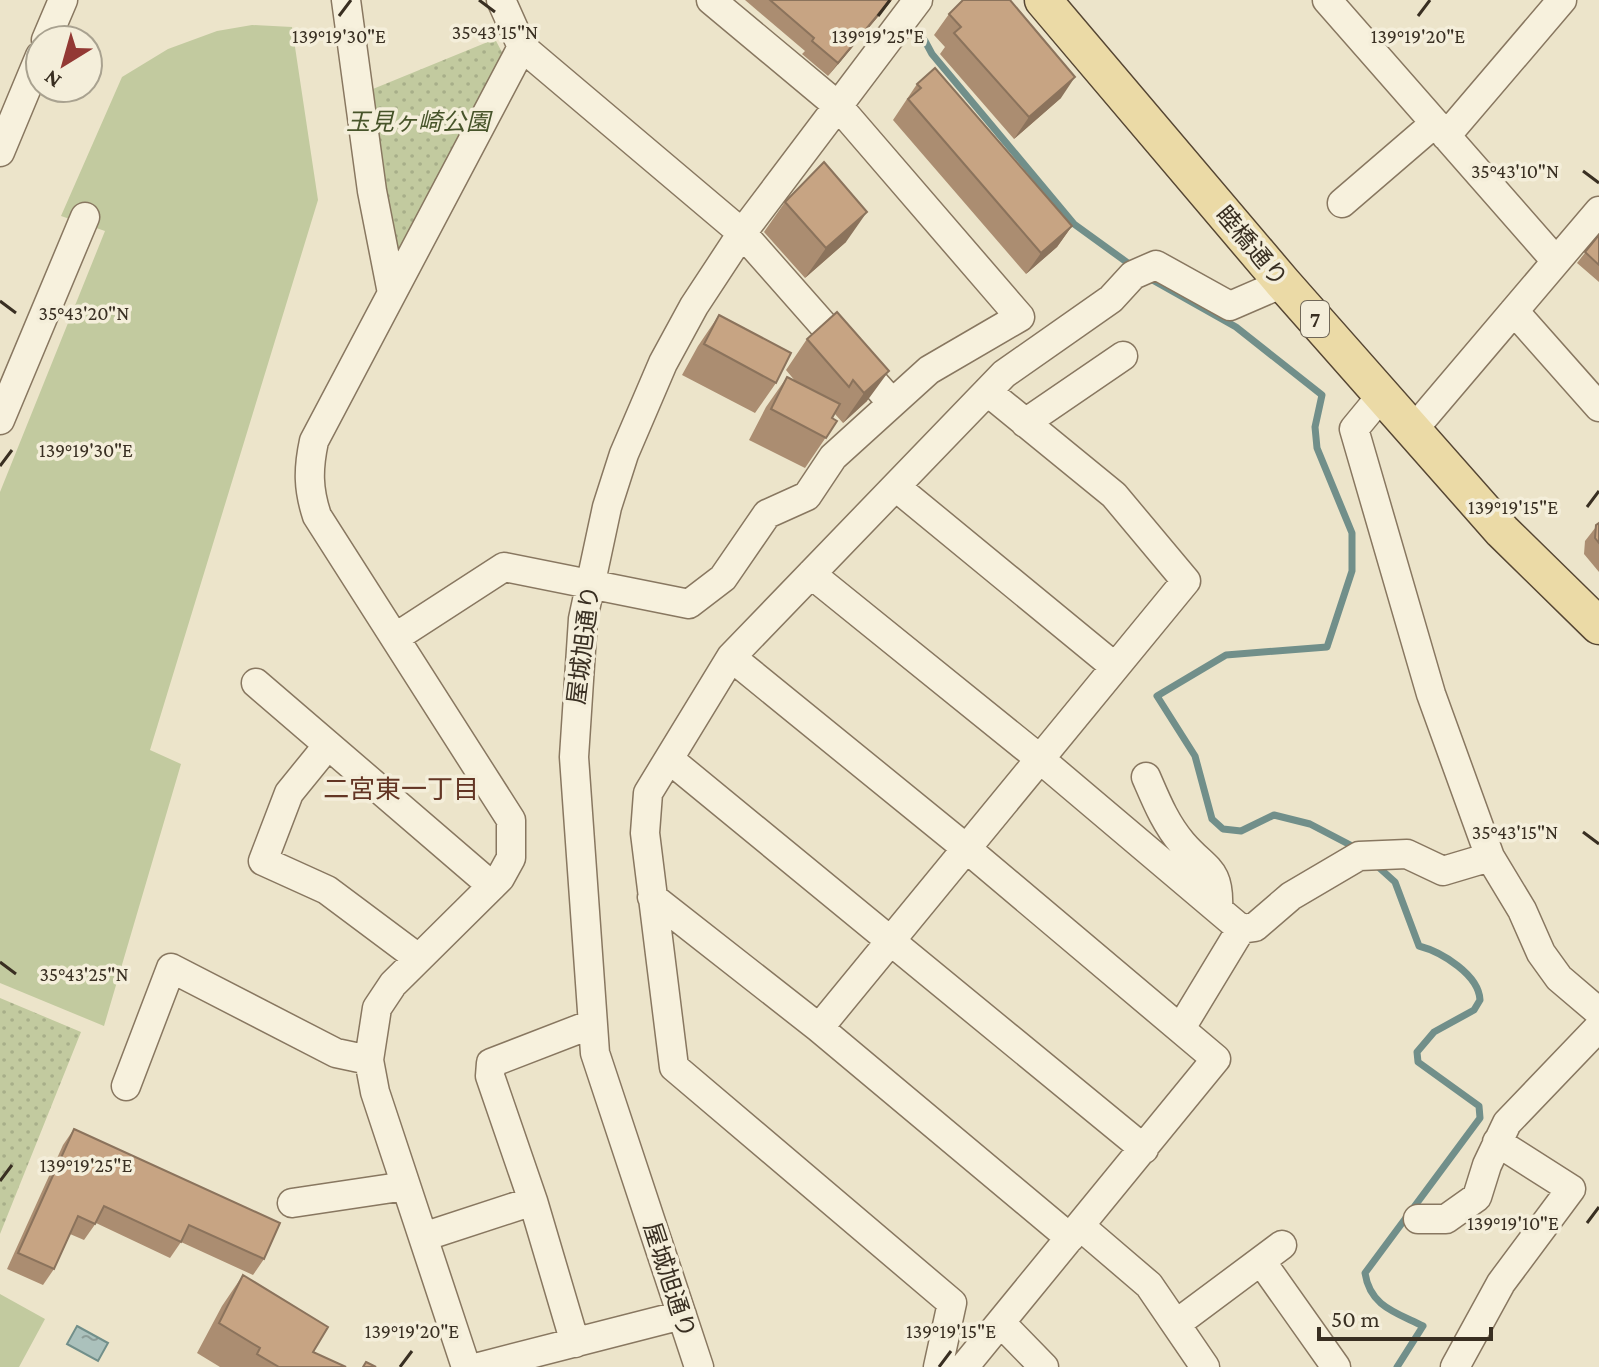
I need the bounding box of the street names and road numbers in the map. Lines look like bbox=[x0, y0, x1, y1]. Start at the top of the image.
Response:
street label: 睦橋通り bbox=[1211, 201, 1293, 291]
road number: 7 bbox=[1301, 301, 1329, 337]
street label: 屋城旭通り bbox=[562, 584, 604, 706]
street label: 屋城旭通り bbox=[639, 1219, 701, 1341]

